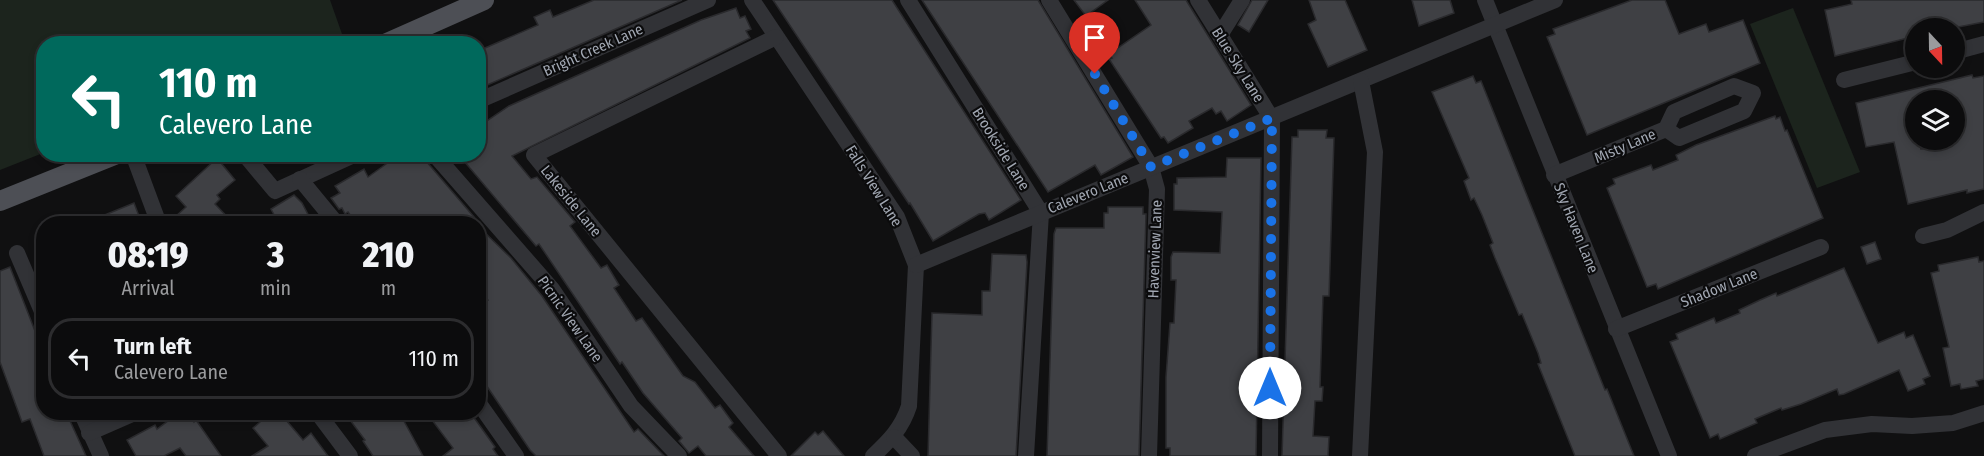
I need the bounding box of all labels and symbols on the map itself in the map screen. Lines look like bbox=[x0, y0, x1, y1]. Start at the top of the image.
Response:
pin bbox=[1069, 12, 1120, 74]
north arrow bbox=[1905, 18, 1965, 78]
street label: Bright Creek Lane bbox=[540, 20, 646, 80]
street label: Blue Sky Lane bbox=[1208, 24, 1268, 106]
street label: Brookside Lane bbox=[968, 104, 1034, 194]
street label: Misty Lane bbox=[1592, 125, 1658, 167]
street label: Falls View Lane bbox=[842, 142, 906, 230]
street label: Lakeside Lane bbox=[537, 162, 605, 240]
street label: Calevero Lane bbox=[1045, 169, 1131, 217]
street label: Sky Haven Lane bbox=[1550, 180, 1602, 276]
street label: Havenview Lane bbox=[1144, 199, 1166, 299]
street label: Shadow Lane bbox=[1678, 264, 1760, 312]
street label: Picnic View Lane bbox=[534, 272, 606, 366]
position arrow bbox=[1238, 356, 1302, 420]

